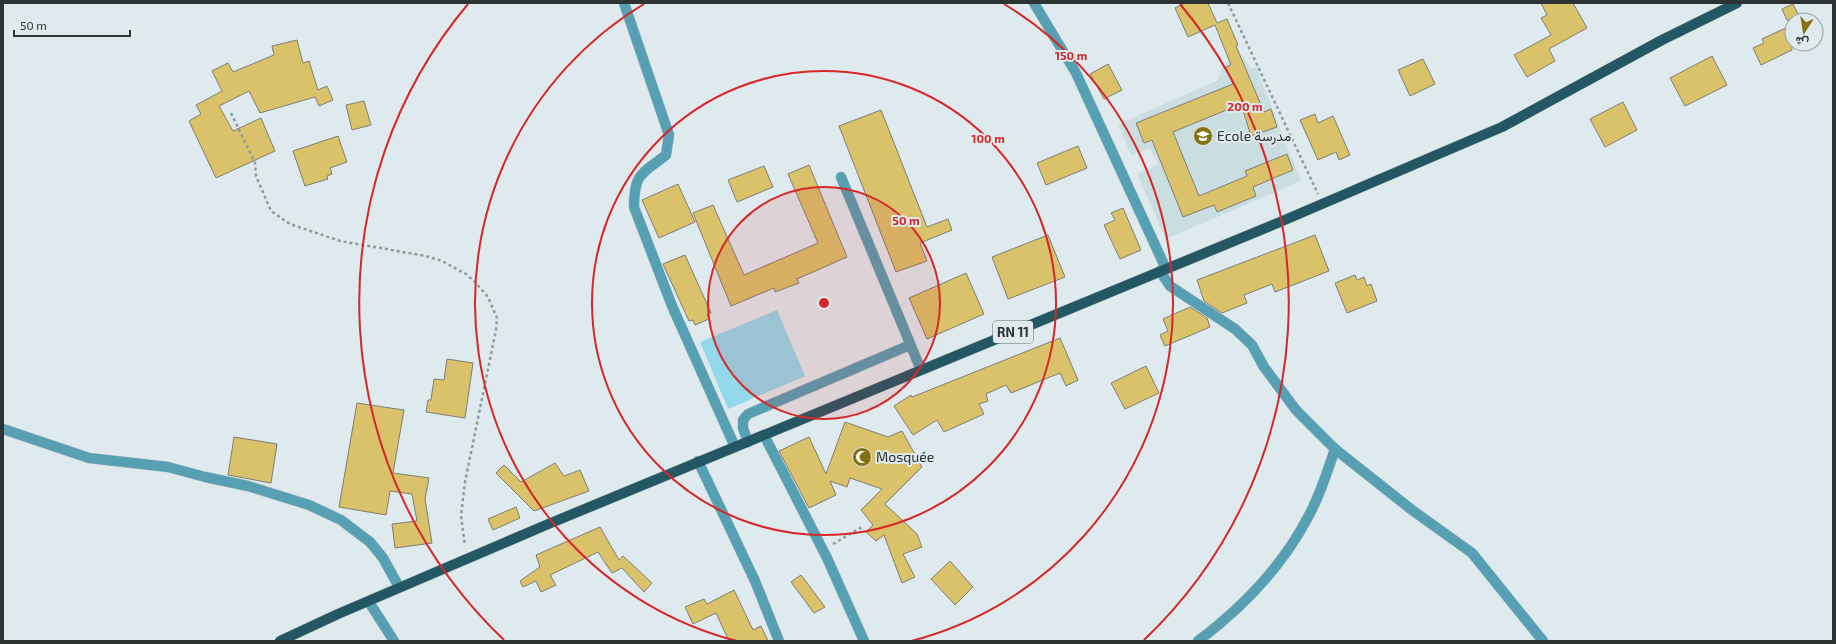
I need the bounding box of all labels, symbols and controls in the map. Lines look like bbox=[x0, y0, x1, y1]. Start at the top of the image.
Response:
scale bar bbox=[14, 12, 130, 38]
north arrow bbox=[1784, 12, 1824, 52]
text: 50 m bbox=[20, 18, 47, 32]
text: ش bbox=[1794, 34, 1810, 50]
text: 150 m bbox=[1055, 48, 1087, 62]
text: 200 m bbox=[1227, 99, 1263, 113]
school or university icon: Ecole مدرسة bbox=[1192, 125, 1214, 147]
place label: Ecole مدرسة bbox=[1217, 127, 1291, 145]
text: 100 m bbox=[971, 131, 1005, 145]
text: 50 m bbox=[892, 213, 920, 227]
centre of rings bbox=[817, 296, 831, 310]
road number: RN 11 bbox=[993, 321, 1033, 343]
mosque icon: Mosquée bbox=[851, 446, 873, 468]
place label: Mosquée bbox=[876, 448, 934, 465]

